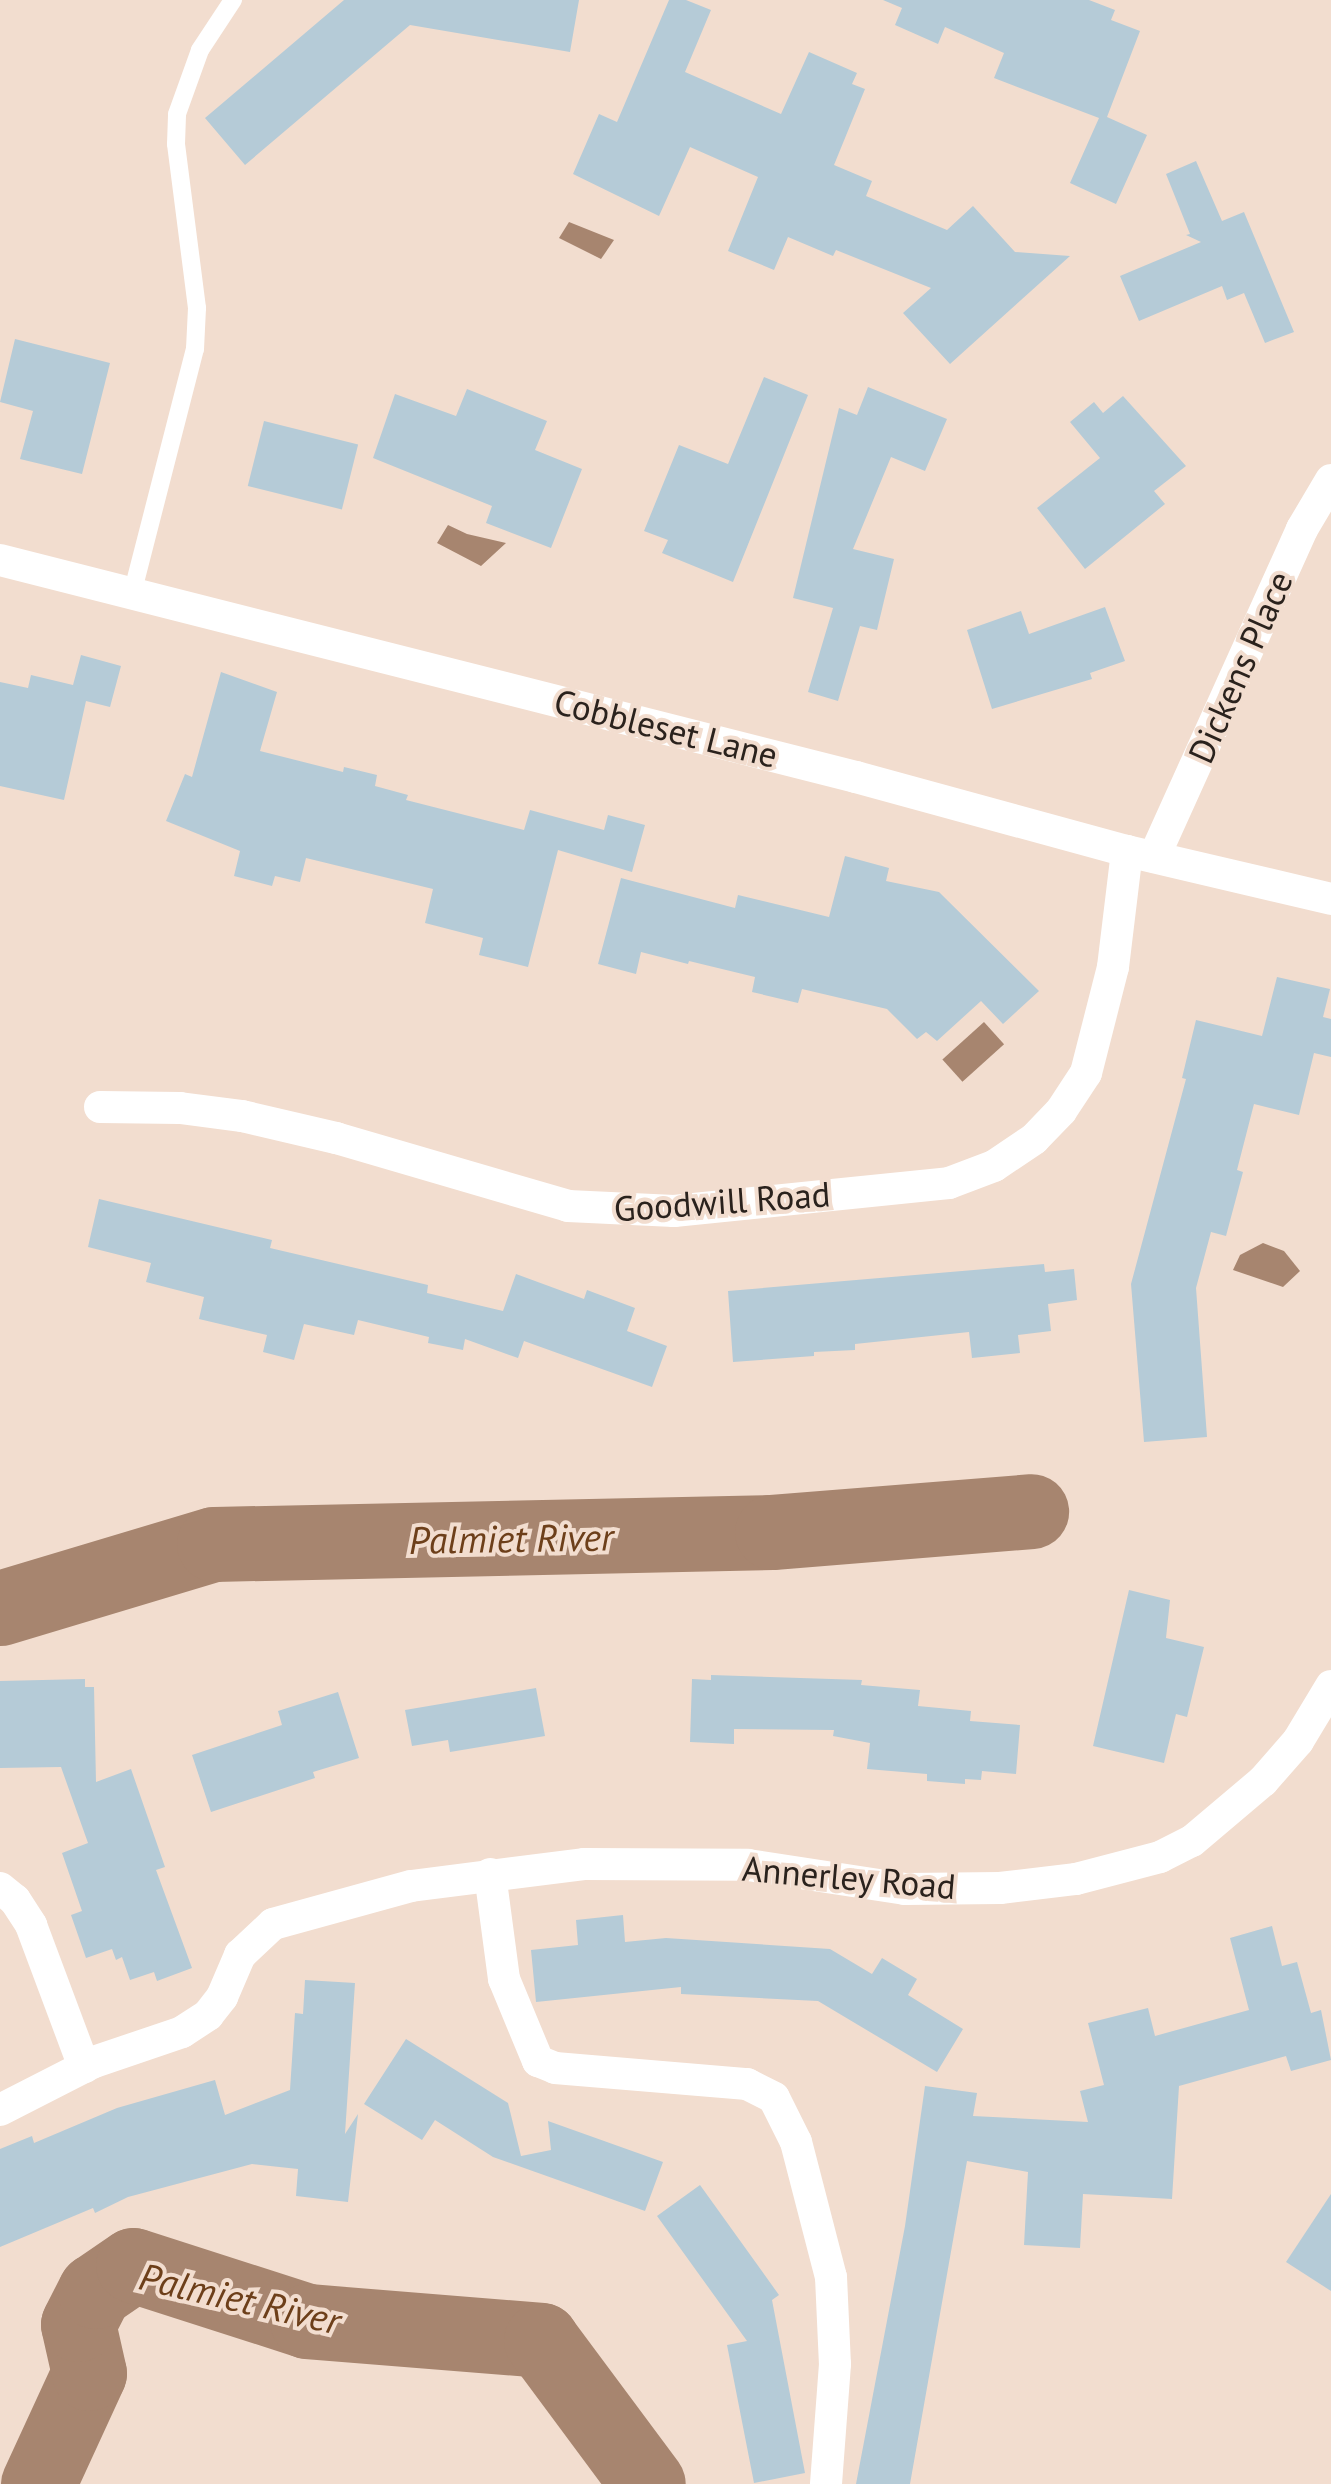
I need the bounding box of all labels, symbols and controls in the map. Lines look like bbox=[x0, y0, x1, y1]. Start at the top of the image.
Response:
street label: Dickens Place bbox=[1179, 565, 1301, 769]
street label: Cobbleset Lane bbox=[550, 680, 782, 776]
street label: Goodwill Road bbox=[612, 1172, 832, 1230]
water label: Palmiet River bbox=[408, 1513, 614, 1563]
street label: Annerley Road bbox=[740, 1847, 958, 1907]
water label: Palmiet River bbox=[135, 2253, 345, 2343]

